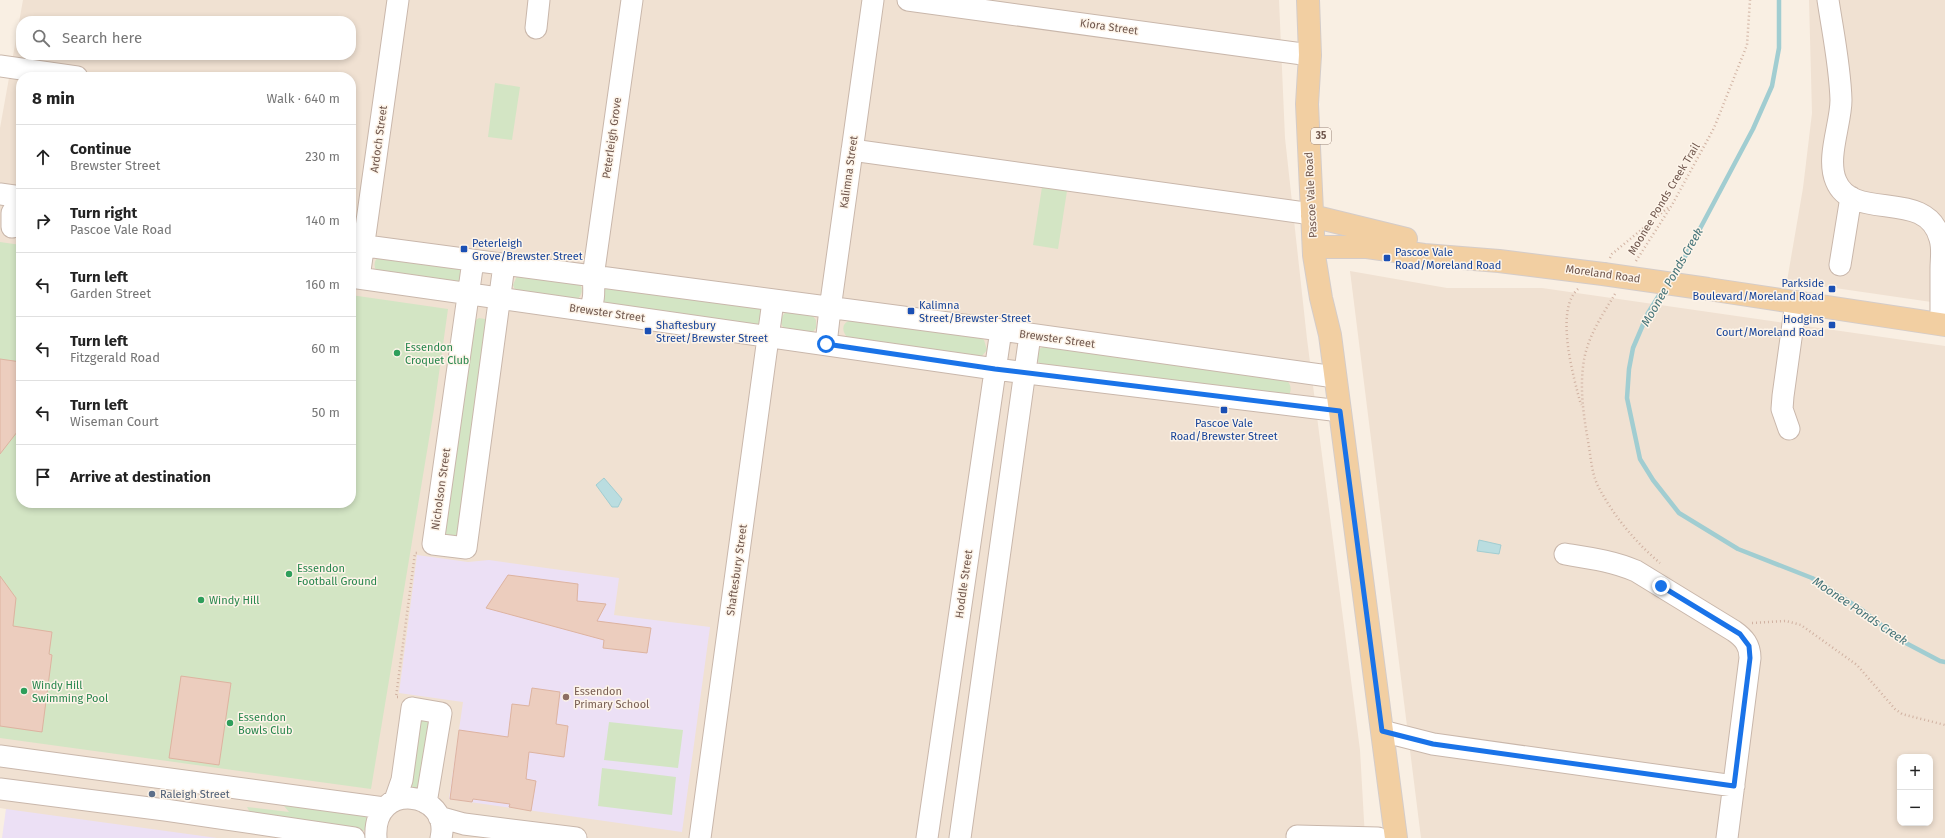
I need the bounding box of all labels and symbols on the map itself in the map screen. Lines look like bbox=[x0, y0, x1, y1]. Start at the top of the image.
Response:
street label: Kiora Street bbox=[1079, 16, 1139, 38]
street label: Peterleigh Grove bbox=[600, 96, 624, 180]
street label: Ardoch Street bbox=[368, 105, 390, 173]
road number: 35 bbox=[1311, 128, 1331, 144]
street label: Kalimna Street bbox=[837, 135, 861, 209]
street label: Moonee Ponds Creek Trail bbox=[1625, 141, 1703, 257]
street label: Pascoe Vale Road bbox=[1302, 152, 1320, 238]
water label: Moonee Ponds Creek bbox=[1638, 225, 1706, 329]
place label: Peterleigh Grove/Brewster Street bbox=[472, 237, 583, 263]
marker: Peterleigh Grove/Brewster Street bbox=[459, 244, 469, 254]
place label: Pascoe Vale Road/Moreland Road bbox=[1395, 246, 1501, 272]
marker: Pascoe Vale Road/Moreland Road bbox=[1382, 253, 1392, 263]
street label: Moreland Road bbox=[1565, 262, 1641, 286]
place label: Parkside Boulevard/Moreland Road bbox=[1693, 277, 1824, 303]
marker: Parkside Boulevard/Moreland Road bbox=[1827, 284, 1837, 294]
place label: Kalimna Street/Brewster Street bbox=[919, 299, 1031, 325]
street label: Brewster Street bbox=[568, 301, 646, 325]
marker: Kalimna Street/Brewster Street bbox=[906, 306, 916, 316]
place label: Hodgins Court/Moreland Road bbox=[1716, 313, 1824, 339]
place label: Shaftesbury Street/Brewster Street bbox=[656, 319, 768, 345]
marker: Hodgins Court/Moreland Road bbox=[1827, 320, 1837, 330]
marker: Shaftesbury Street/Brewster Street bbox=[643, 326, 653, 336]
street label: Brewster Street bbox=[1018, 327, 1096, 351]
route start bbox=[817, 335, 835, 353]
place label: Essendon Croquet Club bbox=[405, 341, 469, 367]
marker: Essendon Croquet Club bbox=[392, 348, 402, 358]
marker: Pascoe Vale Road/Brewster Street bbox=[1219, 405, 1229, 415]
place label: Pascoe Vale Road/Brewster Street bbox=[1170, 417, 1278, 443]
street label: Nicholson Street bbox=[429, 447, 453, 531]
street label: Shaftesbury Street bbox=[724, 523, 750, 617]
street label: Hoddle Street bbox=[953, 549, 975, 619]
place label: Essendon Football Ground bbox=[297, 562, 377, 588]
marker: Essendon Football Ground bbox=[284, 569, 294, 579]
water label: Moonee Ponds Creek bbox=[1810, 574, 1910, 648]
route end bbox=[1652, 577, 1670, 595]
place label: Windy Hill bbox=[209, 594, 260, 607]
marker: Windy Hill bbox=[196, 595, 206, 605]
place label: Windy Hill Swimming Pool bbox=[32, 679, 108, 705]
place label: Essendon Primary School bbox=[574, 685, 649, 711]
marker: Windy Hill Swimming Pool bbox=[19, 686, 29, 696]
marker: Essendon Primary School bbox=[561, 692, 571, 702]
place label: Essendon Bowls Club bbox=[238, 711, 292, 737]
marker: Essendon Bowls Club bbox=[225, 718, 235, 728]
place label: Raleigh Street bbox=[160, 788, 230, 801]
marker: Raleigh Street bbox=[147, 789, 157, 799]

